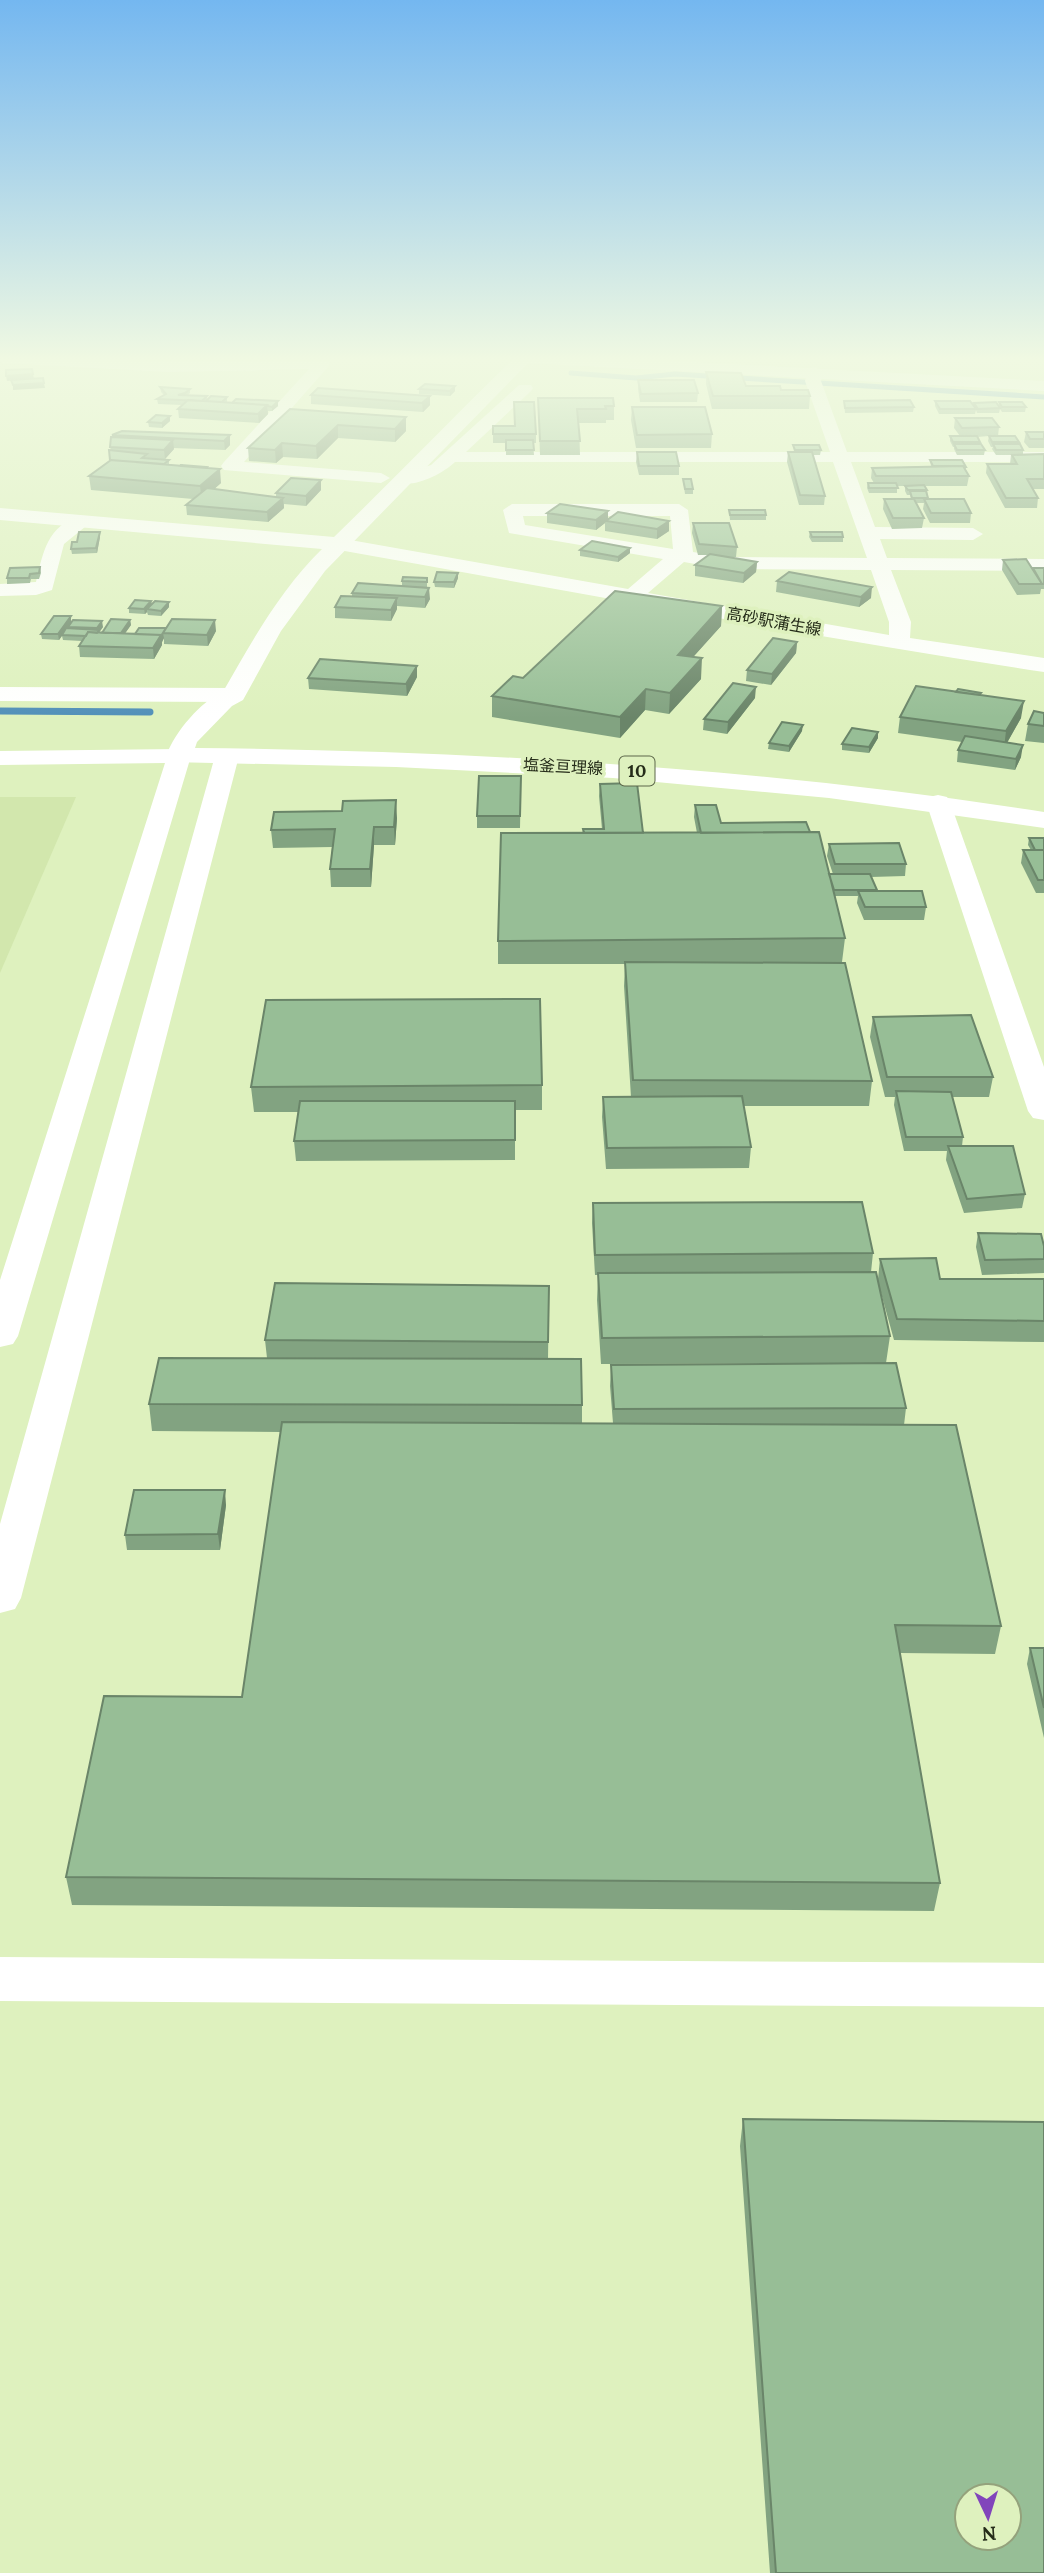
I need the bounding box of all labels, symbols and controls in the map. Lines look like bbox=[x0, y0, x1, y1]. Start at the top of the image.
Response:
street label: 高砂駅蒲生線 bbox=[725, 603, 823, 639]
street label: 塩釜亘理線 bbox=[523, 754, 603, 778]
road number: 10 bbox=[620, 756, 654, 786]
north arrow bbox=[953, 2482, 1023, 2552]
text: N bbox=[981, 2521, 997, 2546]

